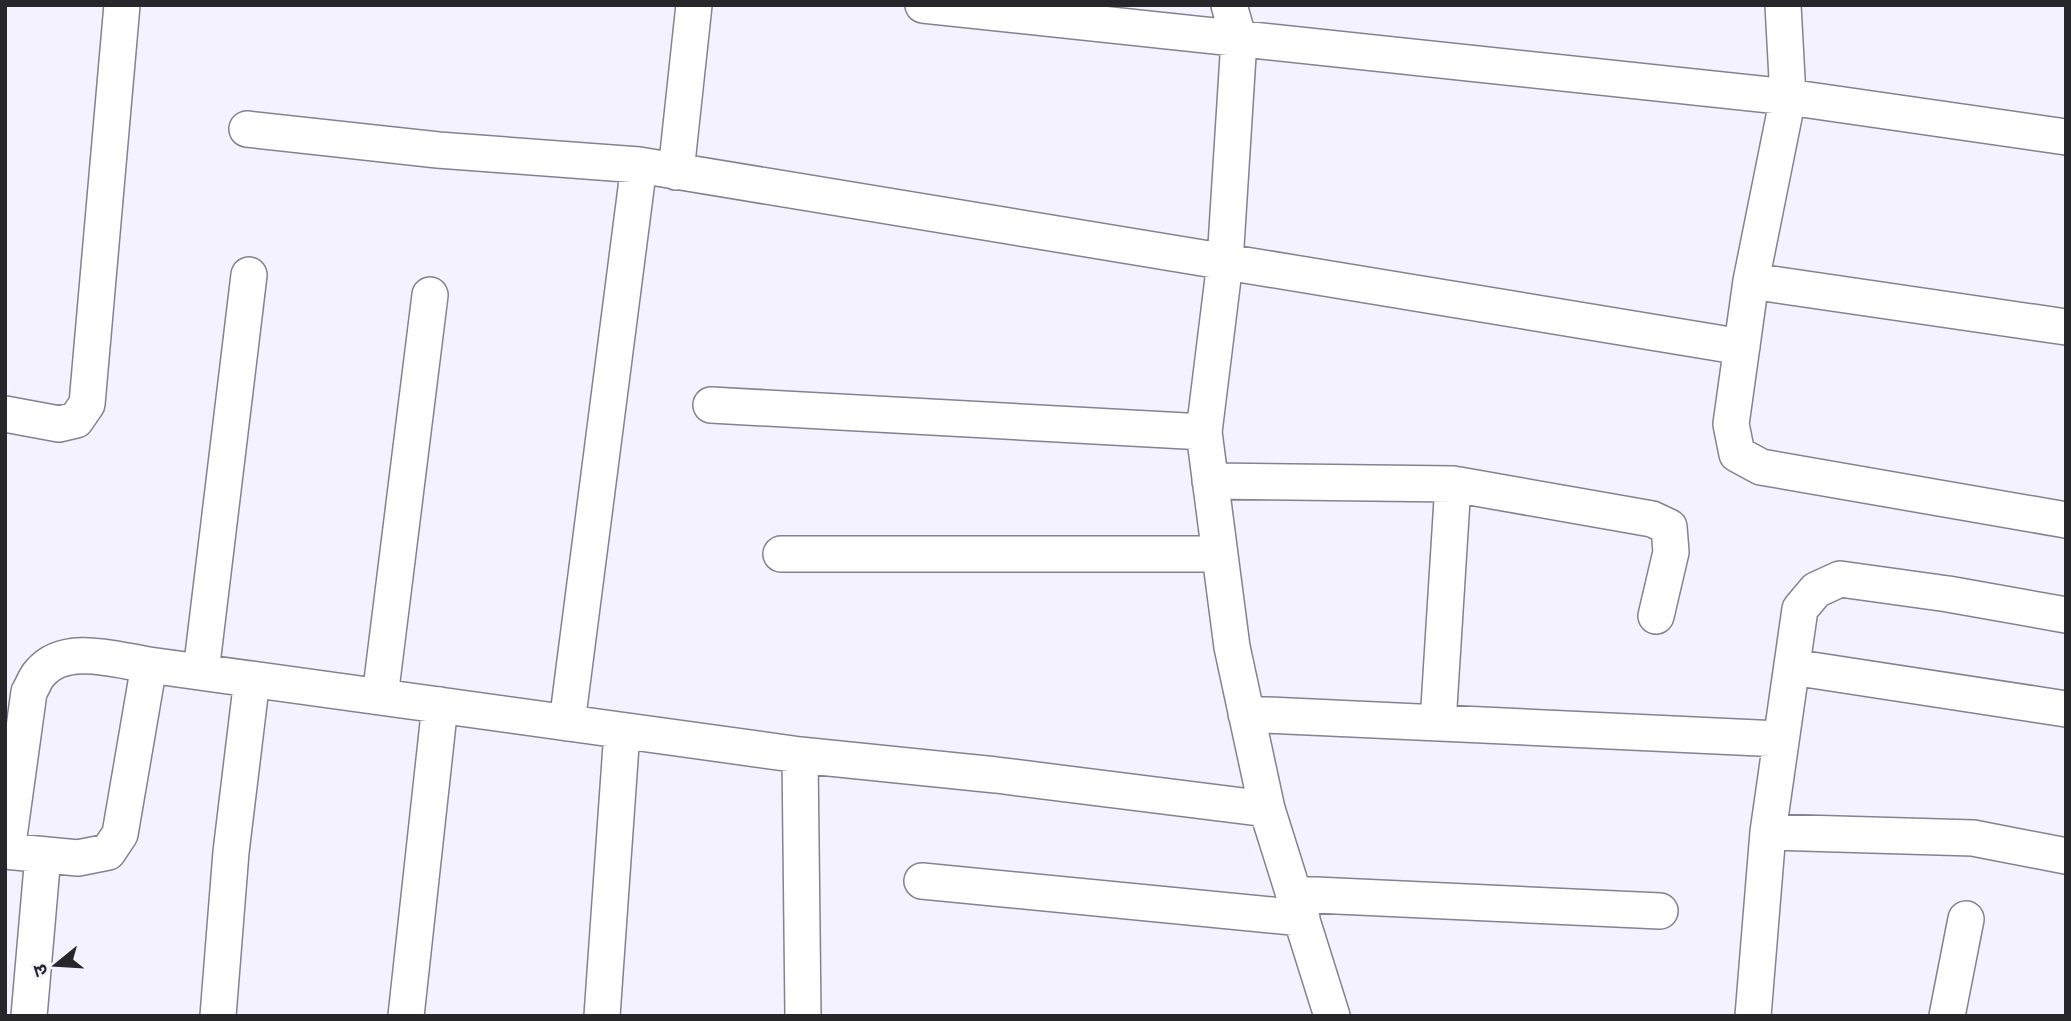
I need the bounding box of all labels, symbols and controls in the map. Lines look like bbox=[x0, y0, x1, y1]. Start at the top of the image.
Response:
north arrow bbox=[21, 930, 91, 1000]
text: उ bbox=[26, 960, 54, 979]

